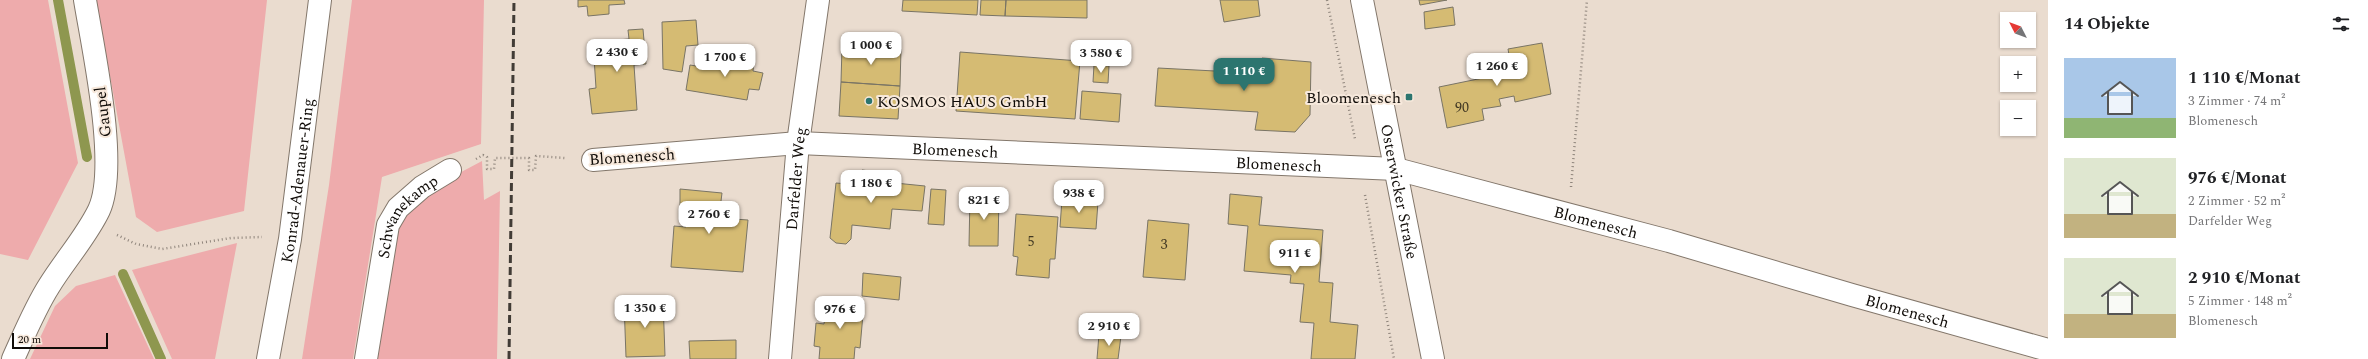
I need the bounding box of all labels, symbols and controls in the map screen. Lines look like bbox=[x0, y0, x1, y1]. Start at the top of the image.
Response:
text: 14 Objekte bbox=[2064, 11, 2150, 37]
north arrow bbox=[2000, 12, 2036, 48]
map controls bbox=[2000, 12, 2036, 136]
icon: filters bbox=[2330, 13, 2352, 35]
pin: 1 000 € bbox=[834, 32, 908, 66]
text: 1 000 € bbox=[850, 35, 892, 55]
pin: 2 430 € bbox=[580, 39, 654, 73]
pin: 3 580 € bbox=[1064, 40, 1138, 74]
text: 2 430 € bbox=[596, 42, 638, 62]
text: 3 580 € bbox=[1080, 43, 1122, 63]
pin: 1 700 € bbox=[688, 44, 762, 78]
text: 1 700 € bbox=[704, 47, 746, 67]
pin: 1 260 € bbox=[1460, 53, 1534, 87]
text: 1 260 € bbox=[1476, 56, 1518, 76]
button: + bbox=[2000, 56, 2036, 92]
pin: 1 110 € bbox=[1207, 58, 1281, 92]
text: 1 110 € bbox=[1223, 61, 1265, 81]
text: 1 110 €/Monat bbox=[2188, 65, 2300, 91]
icon: home bbox=[2096, 74, 2144, 122]
street label: Gaupel bbox=[88, 85, 118, 139]
place label: Bloomenesch bbox=[1306, 86, 1401, 110]
place label: KOSMOS HAUS GmbH bbox=[877, 90, 1048, 114]
text: 3 Zimmer · 74 m² bbox=[2188, 91, 2285, 111]
marker: Bloomenesch bbox=[1404, 92, 1414, 102]
marker: KOSMOS HAUS GmbH bbox=[864, 96, 874, 106]
street label: Konrad-Adenauer-Ring bbox=[275, 97, 321, 265]
house number: 90 bbox=[1455, 97, 1469, 118]
button: − bbox=[2000, 100, 2036, 136]
text: Blomenesch bbox=[2188, 111, 2258, 131]
street label: Osterwicker Straße bbox=[1374, 122, 1424, 261]
street label: Darfelder Weg bbox=[780, 126, 813, 231]
street label: Blomenesch bbox=[912, 137, 999, 165]
street label: Blomenesch bbox=[588, 142, 676, 172]
street label: Blomenesch bbox=[1235, 151, 1322, 179]
text: 976 €/Monat bbox=[2188, 165, 2287, 191]
street label: Schwanekamp bbox=[372, 169, 443, 260]
pin: 1 180 € bbox=[834, 170, 908, 204]
text: 1 180 € bbox=[850, 173, 892, 193]
icon: home bbox=[2096, 174, 2144, 222]
pin: 938 € bbox=[1051, 180, 1107, 214]
text: 938 € bbox=[1063, 183, 1095, 203]
pin: 821 € bbox=[956, 187, 1012, 221]
text: 821 € bbox=[968, 190, 1000, 210]
text: 2 Zimmer · 52 m² bbox=[2188, 191, 2285, 211]
street label: Blomenesch bbox=[1551, 200, 1640, 245]
pin: 2 760 € bbox=[672, 201, 746, 235]
text: 2 760 € bbox=[688, 204, 730, 224]
text: Darfelder Weg bbox=[2188, 211, 2272, 231]
house number: 5 bbox=[1028, 231, 1035, 252]
house number: 3 bbox=[1161, 234, 1168, 255]
pin: 911 € bbox=[1267, 240, 1323, 274]
text: 911 € bbox=[1279, 243, 1311, 263]
text: 2 910 €/Monat bbox=[2188, 265, 2300, 291]
icon: home bbox=[2096, 274, 2144, 322]
street label: Blomenesch bbox=[1862, 288, 1952, 335]
text: 5 Zimmer · 148 m² bbox=[2188, 291, 2292, 311]
pin: 1 350 € bbox=[608, 295, 682, 329]
pin: 976 € bbox=[812, 296, 868, 330]
text: 1 350 € bbox=[624, 298, 666, 318]
text: 976 € bbox=[824, 299, 856, 319]
text: Blomenesch bbox=[2188, 311, 2258, 331]
pin: 2 910 € bbox=[1072, 313, 1146, 347]
text: 2 910 € bbox=[1088, 316, 1130, 336]
scale bar bbox=[12, 331, 108, 350]
text: 20 m bbox=[18, 331, 41, 348]

